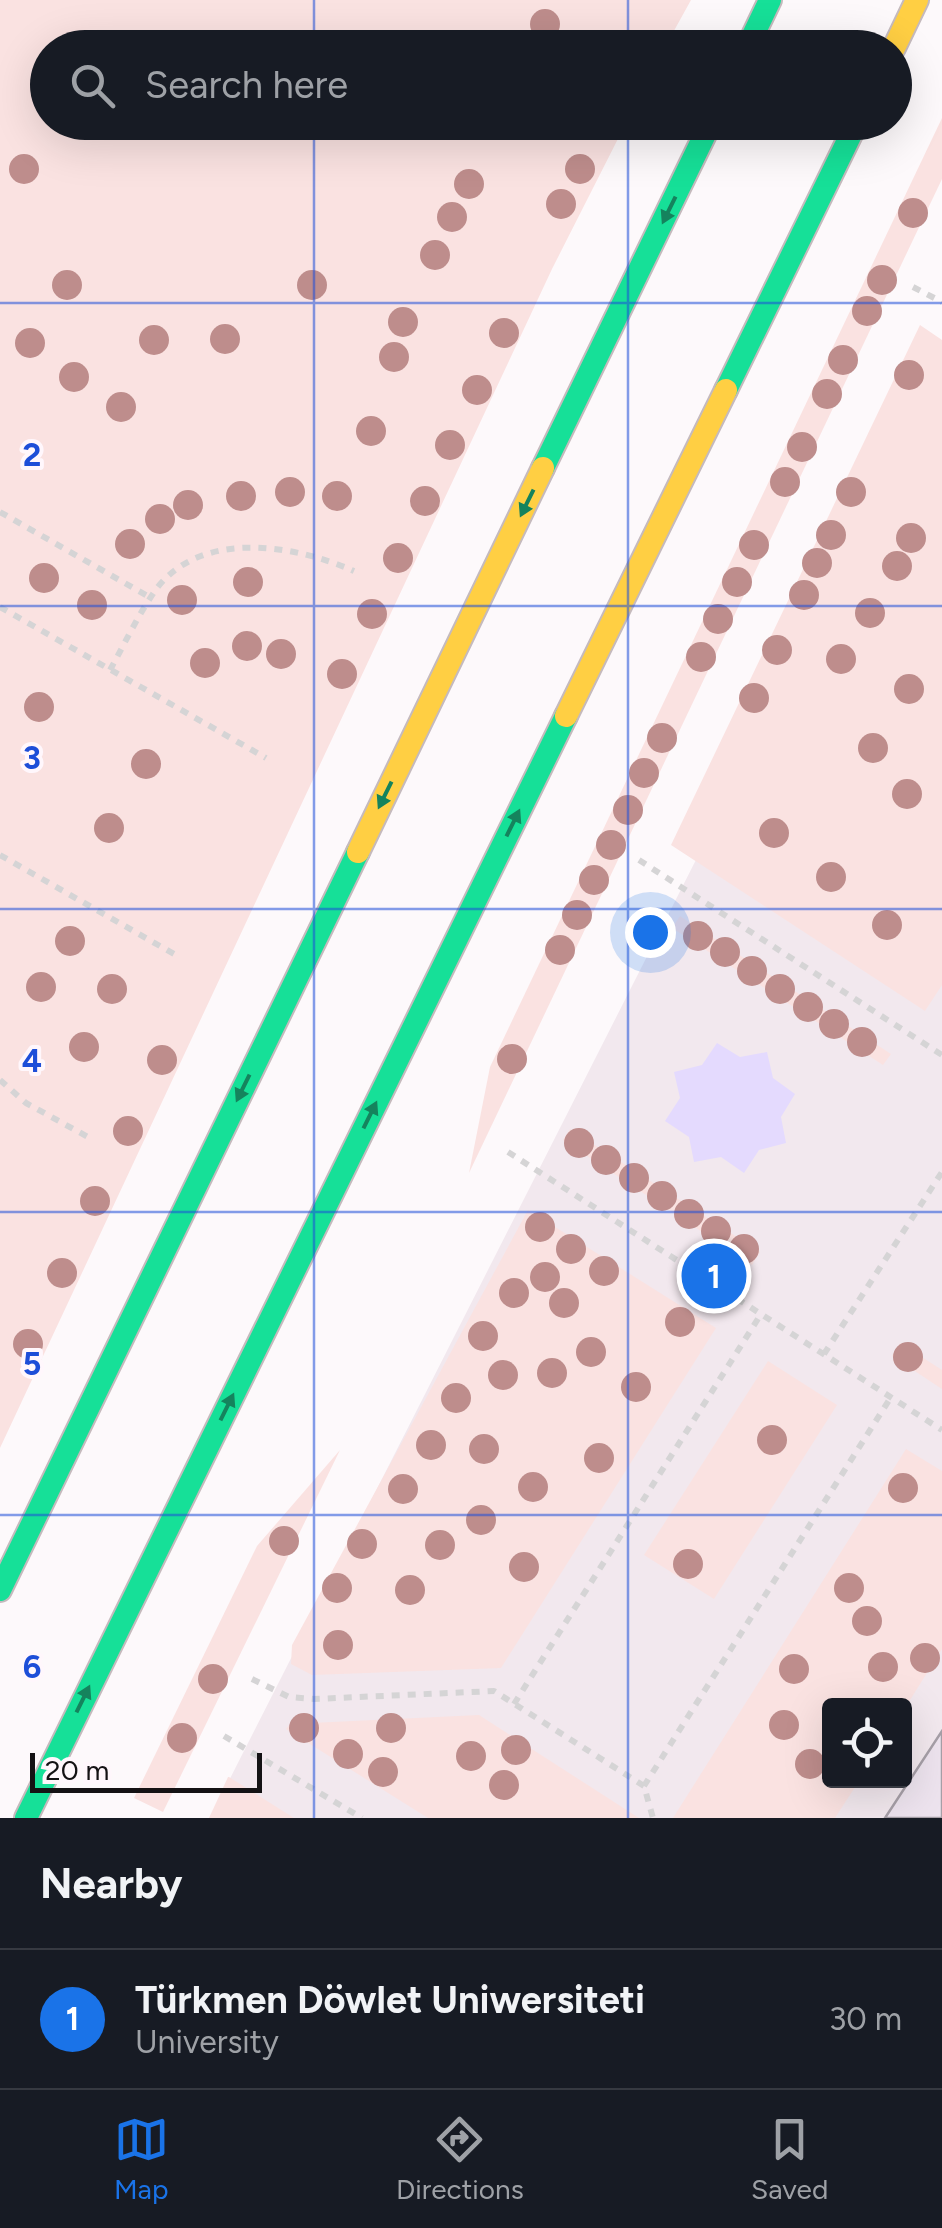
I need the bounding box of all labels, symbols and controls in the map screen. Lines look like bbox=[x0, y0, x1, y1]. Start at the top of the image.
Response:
search box bbox=[30, 30, 912, 140]
icon: search bbox=[65, 58, 120, 113]
text: Search here bbox=[145, 62, 348, 108]
one-way arrow bbox=[660, 196, 677, 225]
text: 2 bbox=[23, 436, 41, 474]
one-way arrow bbox=[518, 488, 535, 517]
text: 3 bbox=[23, 739, 41, 777]
one-way arrow bbox=[377, 781, 394, 810]
one-way arrow bbox=[504, 809, 521, 838]
your location bbox=[625, 907, 676, 958]
text: 4 bbox=[22, 1042, 42, 1080]
one-way arrow bbox=[235, 1073, 252, 1102]
one-way arrow bbox=[361, 1101, 378, 1130]
pin: 1 bbox=[682, 1238, 746, 1314]
text: 5 bbox=[23, 1345, 41, 1383]
one-way arrow bbox=[218, 1392, 235, 1421]
text: 6 bbox=[23, 1648, 41, 1686]
one-way arrow bbox=[75, 1684, 92, 1713]
map controls bbox=[822, 1698, 912, 1788]
button: locate bbox=[822, 1698, 912, 1788]
scale bar bbox=[30, 1748, 262, 1792]
text: 20 m bbox=[45, 1753, 109, 1787]
text: Nearby bbox=[40, 1858, 182, 1909]
text: Türkmen Döwlet Uniwersiteti bbox=[135, 1977, 645, 2023]
text: 1 bbox=[66, 2000, 79, 2038]
text: 30 m bbox=[829, 2000, 902, 2038]
text: University bbox=[135, 2023, 279, 2061]
tab: Map bbox=[114, 2112, 169, 2206]
tab: Directions bbox=[396, 2112, 524, 2206]
tab: Saved bbox=[751, 2112, 828, 2206]

